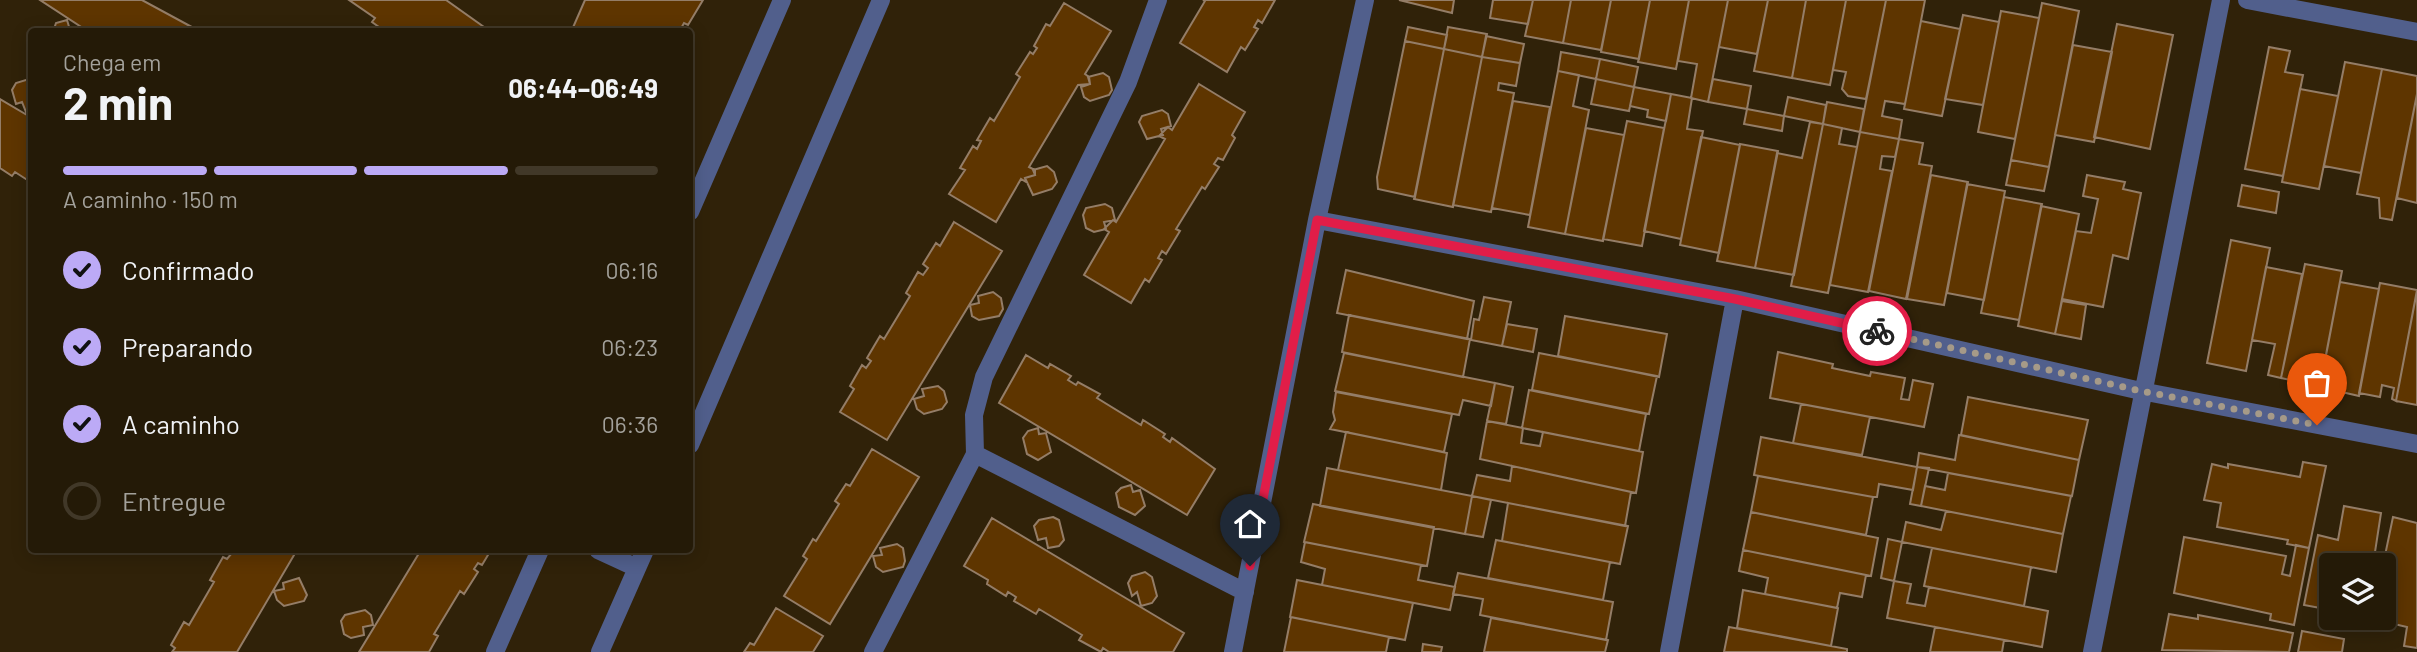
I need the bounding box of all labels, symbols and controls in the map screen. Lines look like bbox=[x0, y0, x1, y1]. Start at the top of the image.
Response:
text: Chega em bbox=[63, 48, 161, 76]
text: 06:44–06:49 bbox=[508, 72, 658, 103]
text: 2 min bbox=[63, 74, 173, 129]
text: A caminho · 150 m bbox=[63, 185, 238, 213]
icon: check bbox=[63, 251, 101, 289]
text: Confirmado bbox=[122, 254, 254, 285]
text: 06:16 bbox=[605, 256, 658, 284]
courier bbox=[1842, 296, 1912, 366]
icon: bike bbox=[1858, 312, 1896, 350]
icon: check bbox=[63, 328, 101, 366]
text: Preparando bbox=[122, 331, 253, 362]
text: 06:23 bbox=[601, 333, 658, 361]
pin bbox=[2287, 353, 2347, 425]
icon: bag bbox=[2298, 364, 2336, 402]
icon: check bbox=[63, 405, 101, 443]
text: A caminho bbox=[122, 408, 240, 439]
text: 06:36 bbox=[602, 410, 658, 438]
text: Entregue bbox=[122, 485, 226, 516]
pin bbox=[1220, 494, 1280, 566]
icon: home bbox=[1231, 505, 1269, 543]
map controls bbox=[2319, 553, 2396, 630]
button: layers bbox=[2319, 553, 2396, 630]

